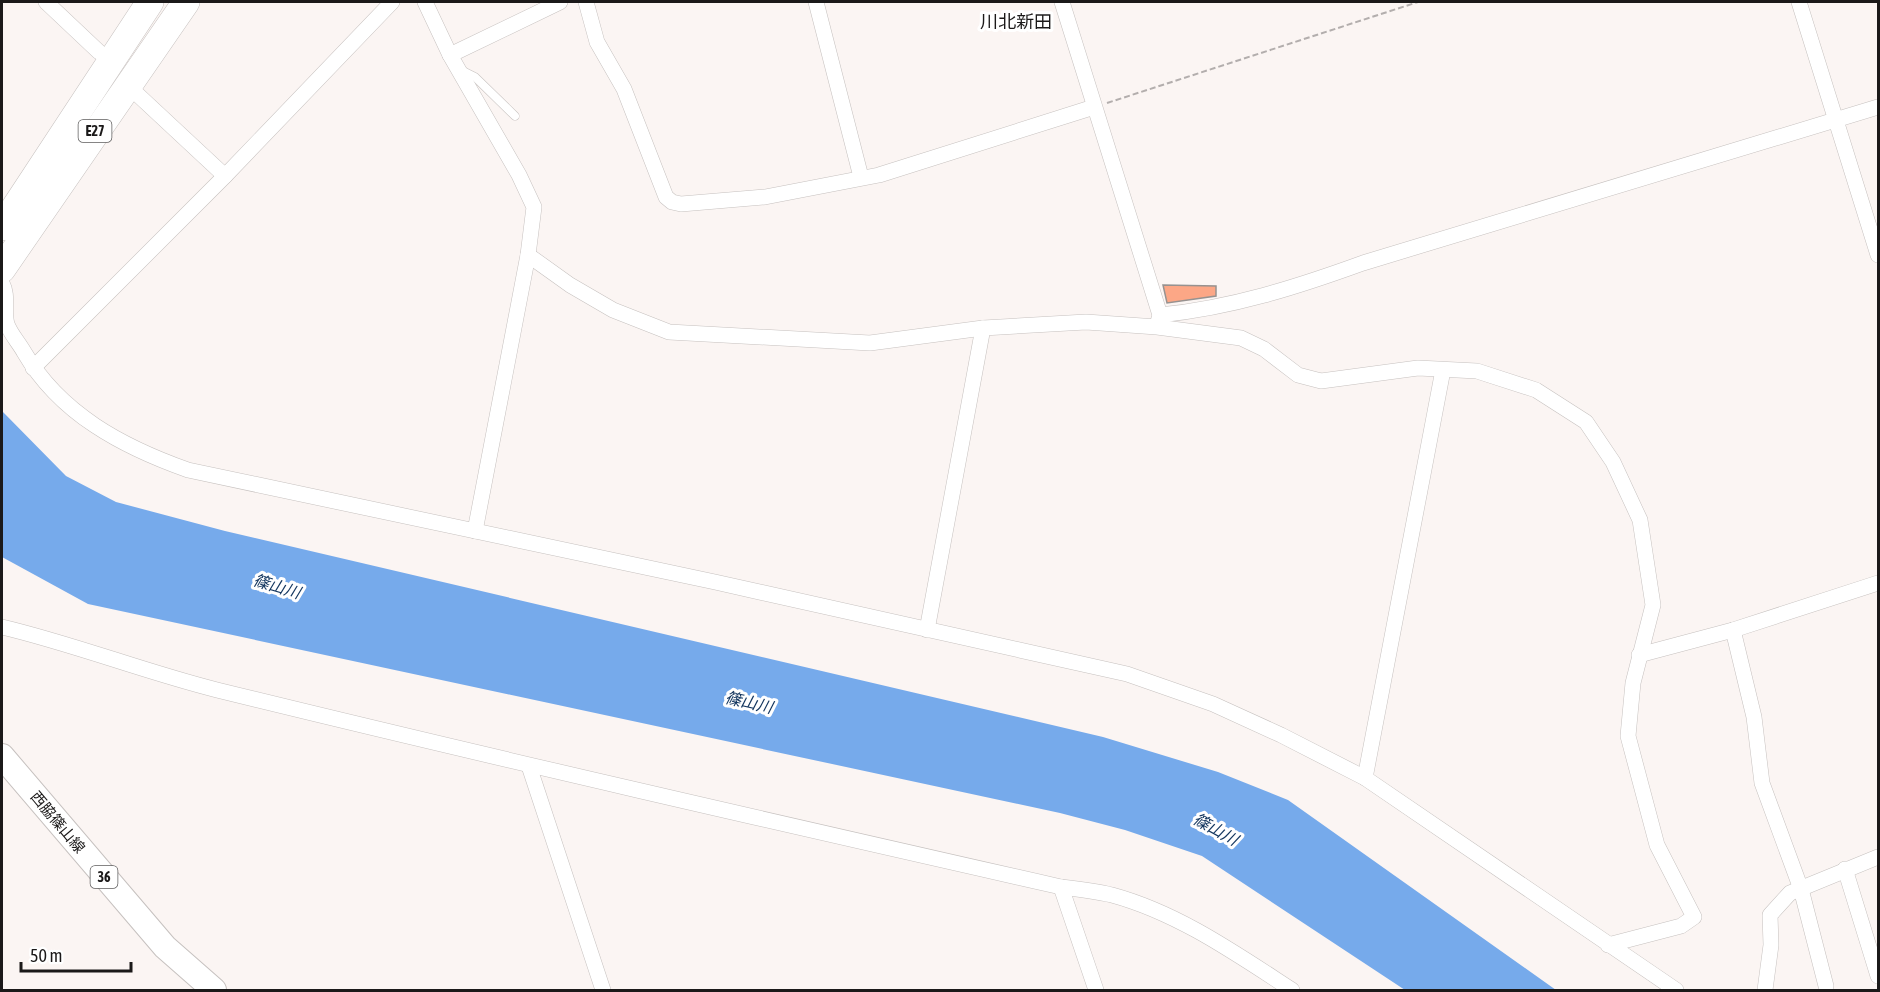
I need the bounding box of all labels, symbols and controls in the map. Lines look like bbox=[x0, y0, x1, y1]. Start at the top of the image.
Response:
district label: 川北新田 bbox=[980, 11, 1052, 32]
road number: E27 bbox=[78, 120, 112, 142]
water label: 篠山川 bbox=[251, 570, 304, 602]
water label: 篠山川 bbox=[724, 688, 776, 717]
street label: 西脇篠山線 bbox=[27, 788, 89, 856]
water label: 篠山川 bbox=[1191, 809, 1243, 849]
road number: 36 bbox=[90, 866, 118, 888]
scale bar bbox=[21, 935, 130, 973]
text: 50 m bbox=[30, 945, 62, 966]

